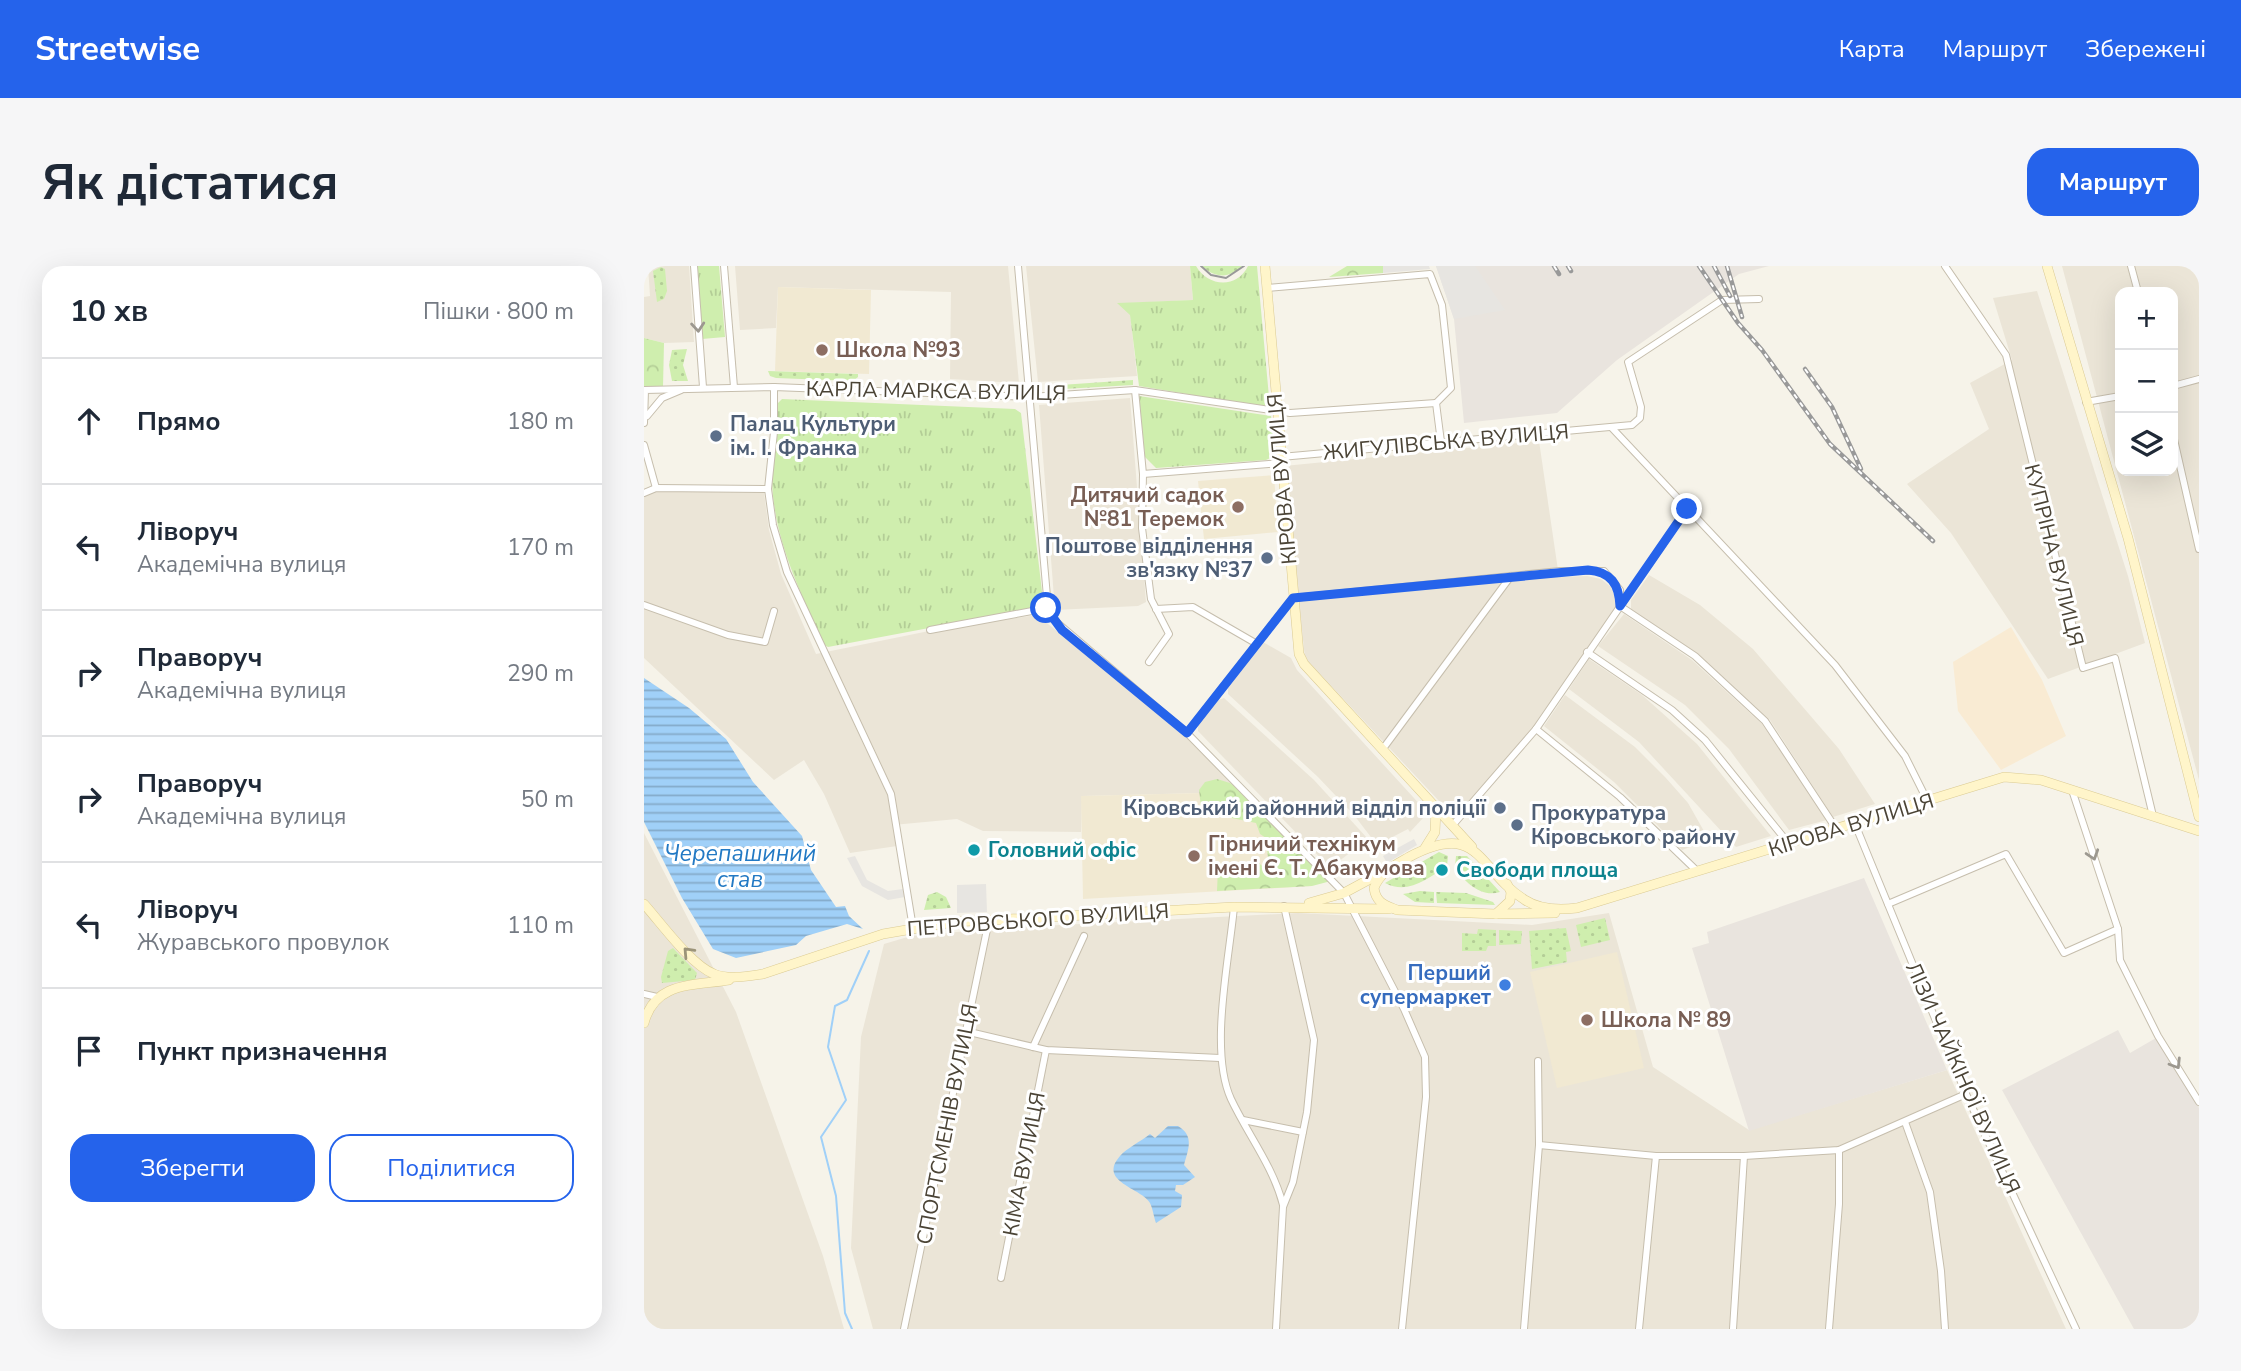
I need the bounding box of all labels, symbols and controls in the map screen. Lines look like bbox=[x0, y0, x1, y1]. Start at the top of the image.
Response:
text: Streetwise bbox=[35, 27, 200, 72]
text: Карта bbox=[1839, 33, 1905, 65]
text: Маршрут bbox=[1943, 33, 2047, 65]
text: Збережені bbox=[2085, 33, 2206, 65]
button: Маршрут bbox=[2027, 148, 2199, 216]
text: Як дістатися bbox=[42, 149, 338, 216]
map controls bbox=[2115, 287, 2178, 476]
button: + bbox=[2115, 287, 2178, 350]
text: 10 хв bbox=[70, 291, 148, 332]
text: Пішки · 800 m bbox=[423, 296, 574, 327]
one-way arrow bbox=[690, 322, 705, 333]
place label: Школа №93 bbox=[836, 336, 961, 364]
marker: Школа №93 bbox=[814, 342, 830, 358]
button: − bbox=[2115, 350, 2178, 413]
street label: КАРЛА МАРКСА ВУЛИЦЯ bbox=[806, 375, 1066, 407]
street label: КІРОВА ВУЛИЦЯ bbox=[1261, 392, 1303, 566]
icon: ahead bbox=[70, 402, 108, 440]
text: Прямо bbox=[137, 404, 221, 439]
text: 180 m bbox=[507, 406, 574, 437]
place label: Палац Культури ім. І. Франка bbox=[730, 410, 896, 462]
button: layers bbox=[2115, 413, 2178, 476]
street label: ЖИГУЛІВСЬКА ВУЛИЦЯ bbox=[1322, 417, 1570, 467]
marker: Палац Культури ім. І. Франка bbox=[708, 428, 724, 444]
street label: КУПРІНА ВУЛИЦЯ bbox=[2018, 461, 2090, 649]
place label: Дитячий садок №81 Теремок bbox=[1071, 481, 1224, 533]
route end bbox=[1671, 493, 1702, 524]
marker: Дитячий садок №81 Теремок bbox=[1230, 499, 1246, 515]
text: Ліворуч bbox=[137, 514, 238, 549]
icon: left bbox=[70, 528, 108, 566]
text: 170 m bbox=[507, 532, 574, 563]
place label: Поштове відділення зв'язку №37 bbox=[1045, 532, 1253, 584]
text: Академічна вулиця bbox=[137, 549, 346, 580]
marker: Поштове відділення зв'язку №37 bbox=[1259, 550, 1275, 566]
route start bbox=[1030, 592, 1061, 623]
text: Праворуч bbox=[137, 640, 262, 675]
icon: right bbox=[70, 654, 108, 692]
text: 290 m bbox=[507, 658, 574, 689]
text: Академічна вулиця bbox=[137, 675, 346, 706]
text: Праворуч bbox=[137, 766, 262, 801]
icon: right bbox=[70, 780, 108, 818]
text: 50 m bbox=[521, 784, 574, 815]
street label: КІРОВА ВУЛИЦЯ bbox=[1765, 787, 1937, 863]
place label: Кіровський районний відділ поліції bbox=[1123, 794, 1486, 822]
place label: Прокуратура Кіровського району bbox=[1531, 799, 1736, 851]
marker: Кіровський районний відділ поліції bbox=[1492, 800, 1508, 816]
text: Академічна вулиця bbox=[137, 801, 346, 832]
marker: Прокуратура Кіровського району bbox=[1509, 817, 1525, 833]
place label: Гірничий технікум імені Є. Т. Абакумова bbox=[1208, 830, 1425, 882]
place label: Головний офіс bbox=[988, 836, 1136, 864]
water label: Черепашиний став bbox=[664, 838, 816, 895]
marker: Головний офіс bbox=[966, 842, 982, 858]
marker: Гірничий технікум імені Є. Т. Абакумова bbox=[1186, 848, 1202, 864]
one-way arrow bbox=[2085, 849, 2100, 861]
place label: Свободи площа bbox=[1456, 856, 1618, 884]
marker: Свободи площа bbox=[1434, 862, 1450, 878]
text: Ліворуч bbox=[137, 892, 238, 927]
street label: ПЕТРОВСЬКОГО ВУЛИЦЯ bbox=[906, 897, 1170, 943]
icon: left bbox=[70, 906, 108, 944]
text: 110 m bbox=[507, 910, 574, 941]
text: Журавського провулок bbox=[137, 927, 389, 958]
one-way arrow bbox=[684, 947, 697, 960]
street label: ЛІЗИ ЧАЙКІНОЇ ВУЛИЦЯ bbox=[1899, 958, 2027, 1198]
place label: Перший супермаркет bbox=[1360, 959, 1491, 1011]
marker: Перший супермаркет bbox=[1497, 977, 1513, 993]
street label: СПОРТСМЕНІВ ВУЛИЦЯ bbox=[910, 1001, 984, 1247]
place label: Школа № 89 bbox=[1601, 1006, 1731, 1034]
marker: Школа № 89 bbox=[1579, 1012, 1595, 1028]
icon: arrive bbox=[70, 1032, 108, 1070]
text: Пункт призначення bbox=[137, 1034, 388, 1069]
one-way arrow bbox=[2168, 1057, 2181, 1070]
street label: КІМА ВУЛИЦЯ bbox=[996, 1089, 1052, 1239]
button: Зберегти bbox=[70, 1134, 315, 1202]
button: Поділитися bbox=[329, 1134, 574, 1202]

